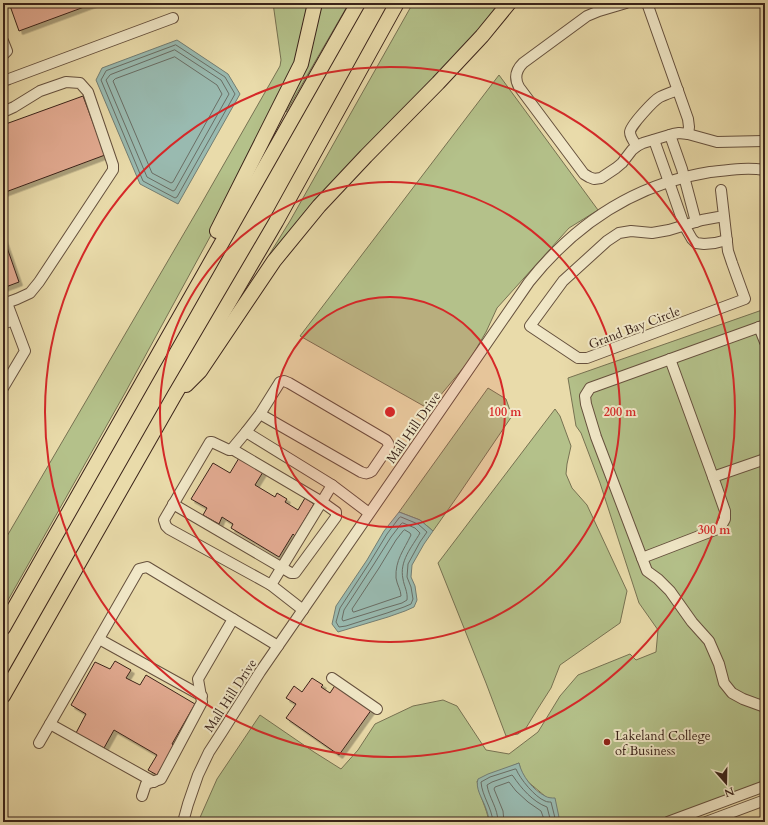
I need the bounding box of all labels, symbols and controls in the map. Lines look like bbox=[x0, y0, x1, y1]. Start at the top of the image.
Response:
street label: Grand Bay Circle bbox=[586, 302, 683, 354]
street label: Mall Hill Drive bbox=[382, 388, 445, 467]
text: 100 m bbox=[489, 404, 522, 420]
text: 200 m bbox=[604, 404, 637, 420]
centre of rings bbox=[383, 405, 397, 419]
text: 300 m bbox=[698, 522, 731, 538]
street label: Mall Hill Drive bbox=[200, 655, 261, 736]
place label: Lakeland College of Business bbox=[615, 727, 711, 760]
marker: Lakeland College of Business bbox=[602, 737, 612, 747]
north arrow bbox=[706, 763, 746, 803]
text: N bbox=[722, 783, 736, 801]

